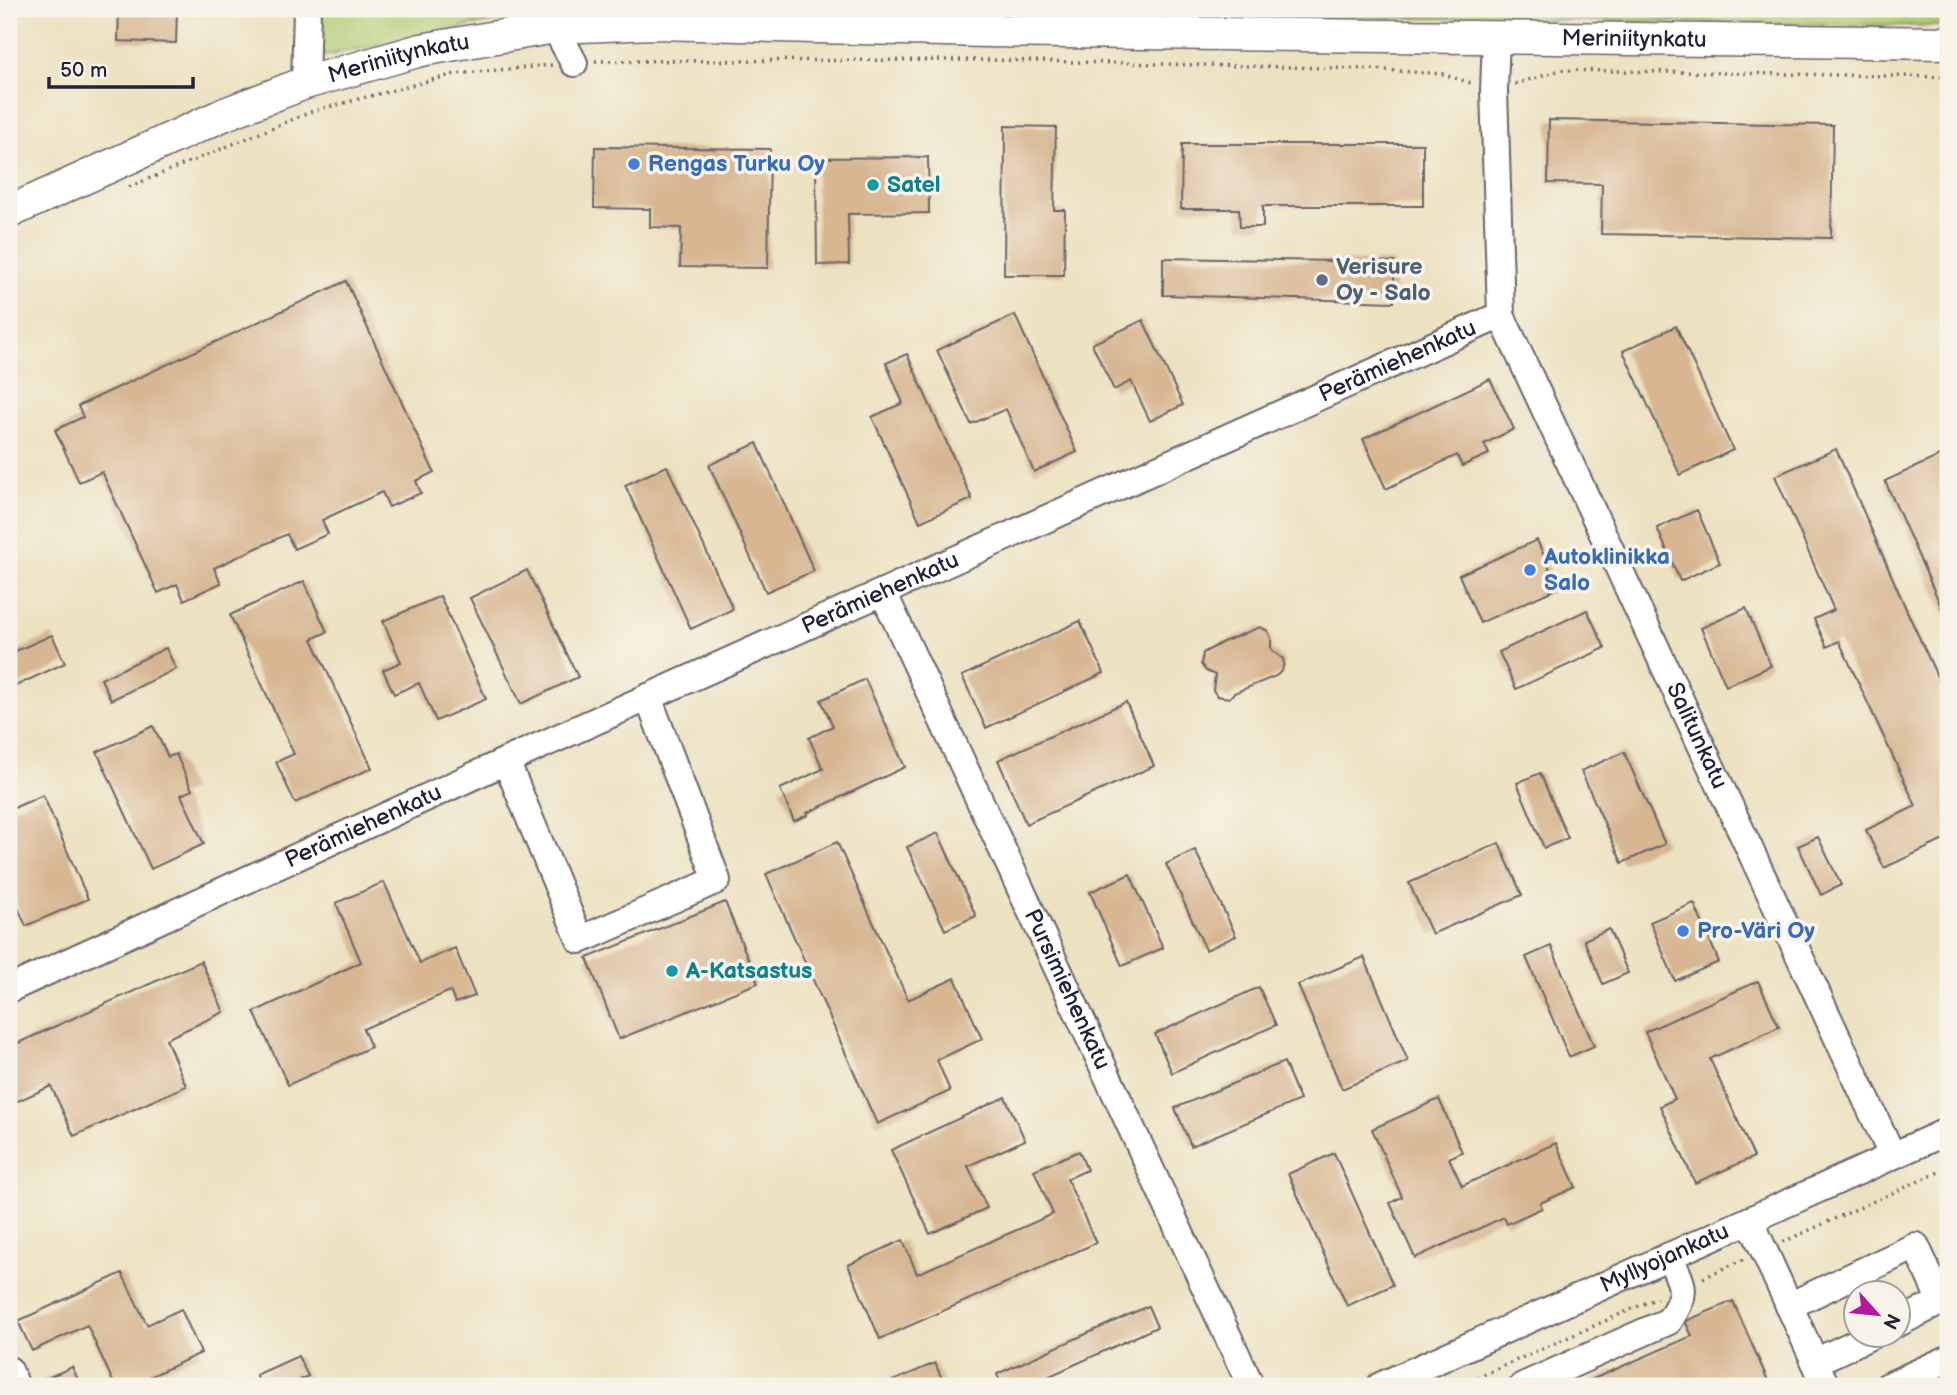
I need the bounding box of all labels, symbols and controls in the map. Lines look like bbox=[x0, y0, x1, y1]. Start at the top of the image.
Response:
street label: Meriniitynkatu bbox=[1561, 24, 1707, 54]
street label: Meriniitynkatu bbox=[325, 28, 472, 90]
scale bar bbox=[49, 46, 192, 90]
text: 50 m bbox=[60, 58, 107, 83]
place label: Rengas Turku Oy bbox=[648, 150, 825, 178]
marker: Rengas Turku Oy bbox=[626, 156, 642, 172]
place label: Satel bbox=[887, 171, 941, 199]
marker: Satel bbox=[865, 177, 881, 193]
place label: Verisure Oy - Salo bbox=[1336, 253, 1431, 307]
marker: Verisure Oy - Salo bbox=[1314, 272, 1330, 288]
street label: Perämiehenkatu bbox=[1315, 314, 1481, 409]
place label: Autoklinikka Salo bbox=[1543, 543, 1670, 597]
street label: Perämiehenkatu bbox=[797, 546, 963, 641]
marker: Autoklinikka Salo bbox=[1522, 562, 1538, 578]
street label: Salitunkatu bbox=[1660, 678, 1734, 793]
street label: Perämiehenkatu bbox=[281, 778, 446, 874]
street label: Pursimiehenkatu bbox=[1018, 905, 1116, 1074]
place label: Pro-Väri Oy bbox=[1697, 917, 1815, 945]
marker: Pro-Väri Oy bbox=[1675, 923, 1691, 939]
place label: A-Katsastus bbox=[685, 957, 812, 985]
marker: A-Katsastus bbox=[664, 963, 680, 979]
street label: Myllyojankatu bbox=[1596, 1217, 1733, 1299]
north arrow bbox=[1842, 1280, 1912, 1350]
text: N bbox=[1877, 1309, 1904, 1333]

